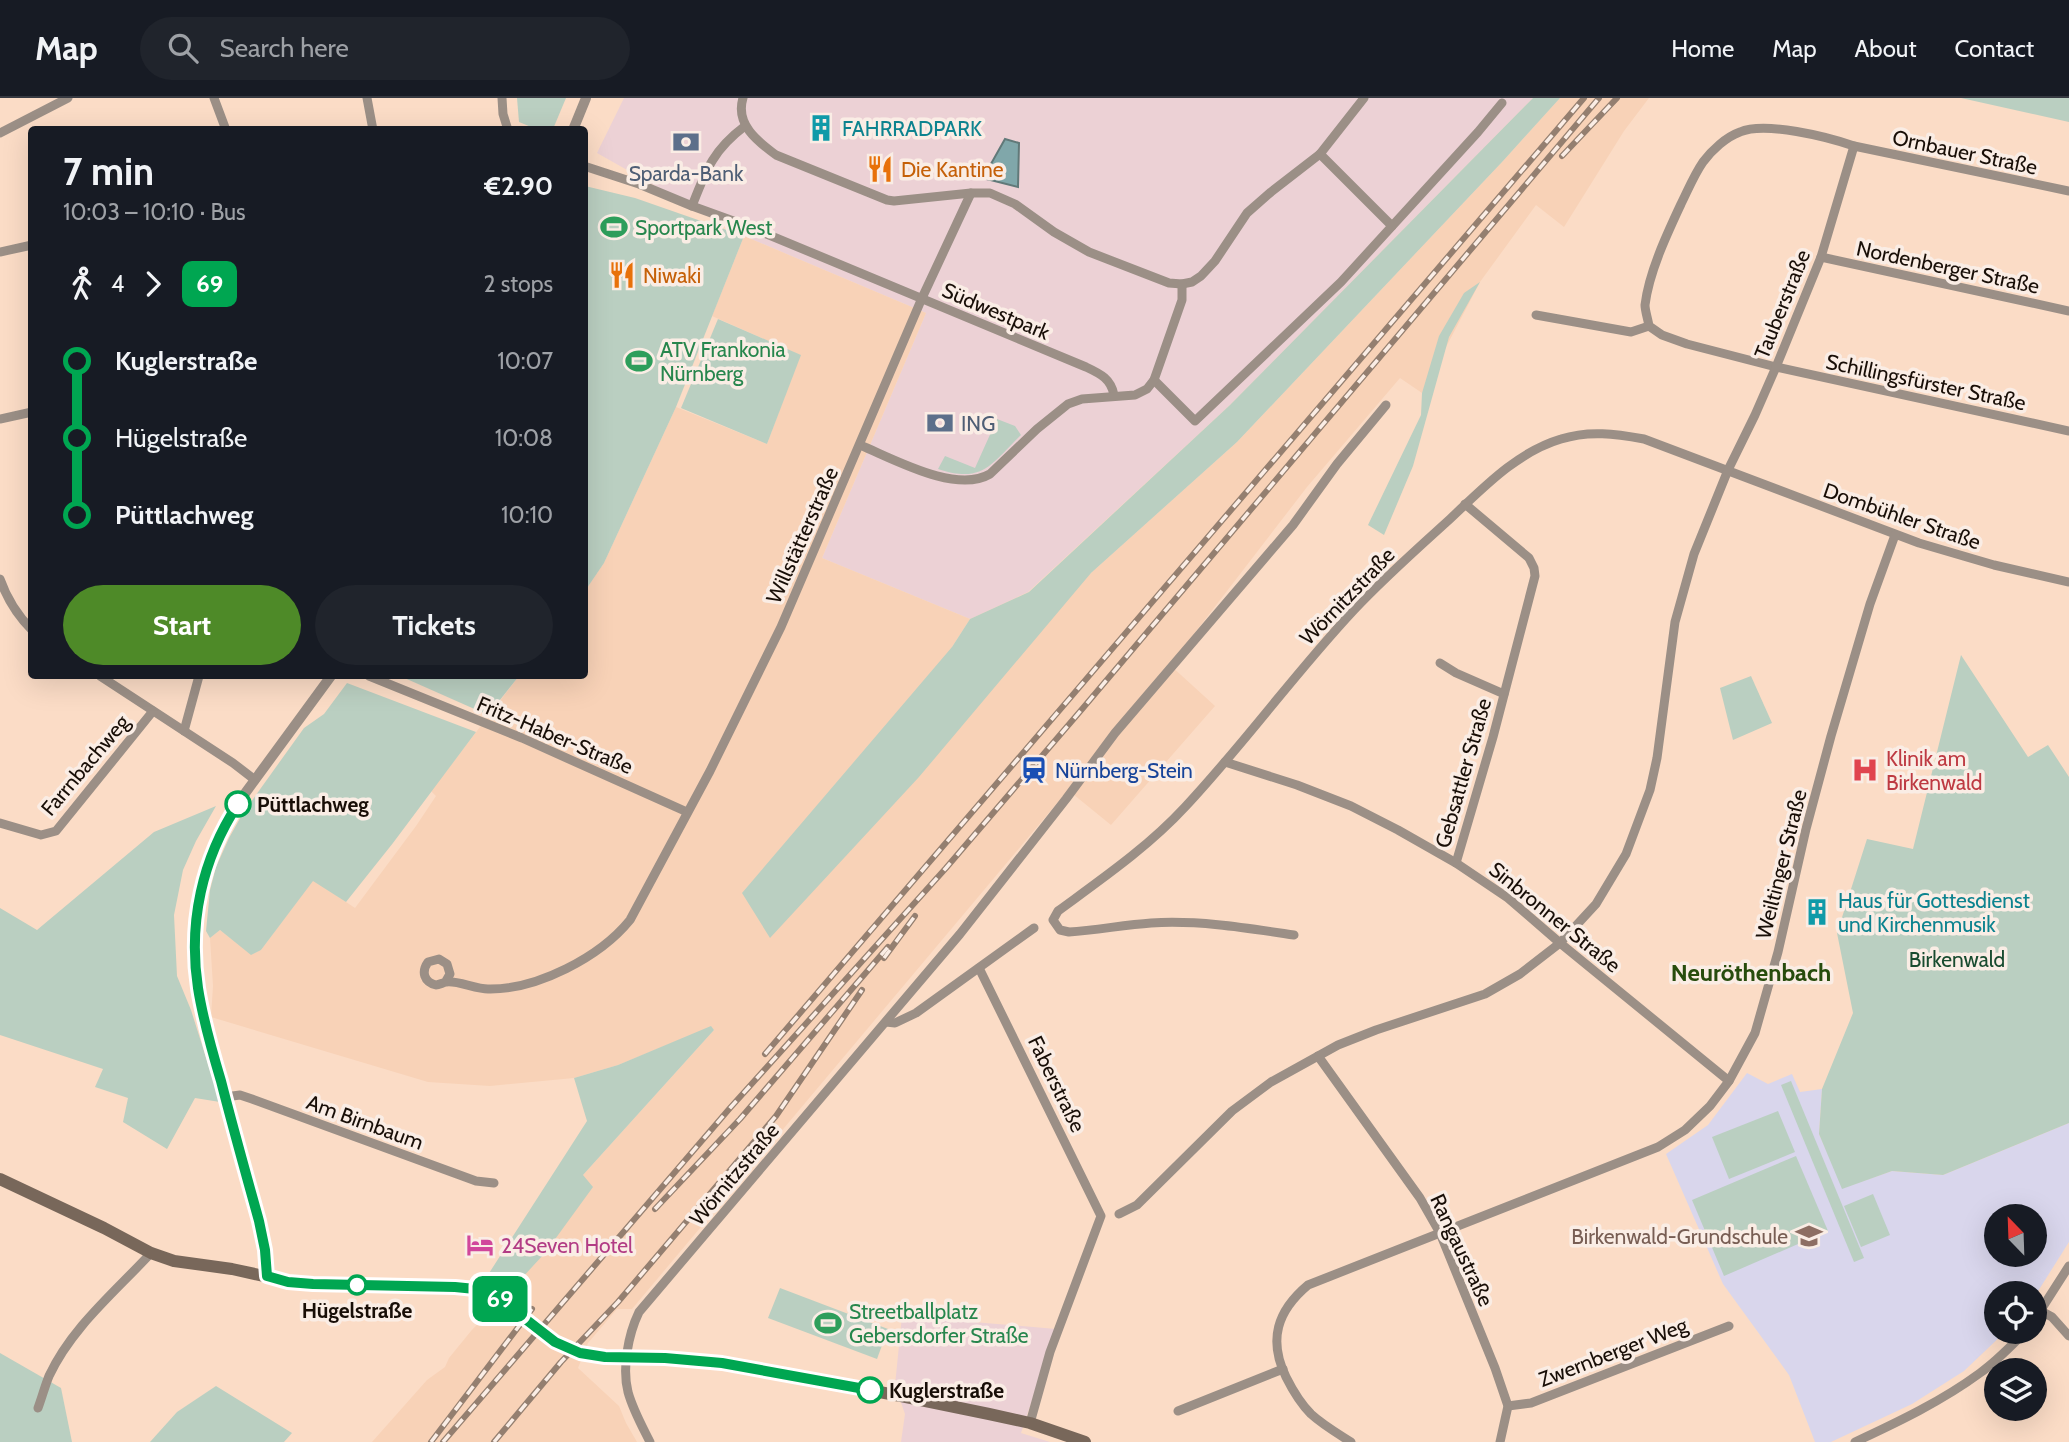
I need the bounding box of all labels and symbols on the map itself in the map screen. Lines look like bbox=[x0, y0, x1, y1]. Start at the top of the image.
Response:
building icon: FAHRRADPARK bbox=[806, 113, 836, 143]
place label: FAHRRADPARK bbox=[842, 116, 982, 141]
street label: Ornbauer Straße bbox=[1890, 124, 2040, 180]
bank icon: Sparda-Bank bbox=[671, 127, 701, 157]
restaurant icon: Die Kantine bbox=[865, 154, 895, 184]
place label: Die Kantine bbox=[901, 157, 1004, 182]
place label: Sparda-Bank bbox=[629, 161, 744, 186]
sports icon: Sportpark West bbox=[599, 212, 629, 242]
place label: Sportpark West bbox=[635, 215, 772, 240]
street label: Nordenberger Straße bbox=[1854, 235, 2042, 299]
street label: Tauberstraße bbox=[1749, 246, 1815, 362]
restaurant icon: Niwaki bbox=[607, 260, 637, 290]
place label: Niwaki bbox=[643, 263, 701, 288]
street label: Südwestpark bbox=[939, 277, 1054, 345]
place label: ATV Frankonia Nürnberg bbox=[660, 337, 786, 386]
sports icon: ATV Frankonia Nürnberg bbox=[624, 346, 654, 376]
street label: Schillingsfürster Straße bbox=[1824, 349, 2028, 415]
bank icon: ING bbox=[925, 408, 955, 438]
place label: ING bbox=[961, 411, 995, 436]
street label: Willstätterstraße bbox=[761, 463, 843, 607]
street label: Dombühler Straße bbox=[1820, 477, 1984, 555]
street label: Wörnitzstraße bbox=[1294, 542, 1400, 650]
street label: Fritz-Haber-Straße bbox=[473, 691, 637, 779]
street label: Gebsattler Straße bbox=[1430, 695, 1496, 851]
street label: Farrnbachweg bbox=[36, 709, 135, 820]
place label: Klinik am Birkenwald bbox=[1886, 746, 1983, 795]
station icon: Nürnberg-Stein bbox=[1019, 755, 1049, 785]
hospital icon: Klinik am Birkenwald bbox=[1850, 755, 1880, 785]
place label: Nürnberg-Stein bbox=[1055, 758, 1193, 783]
street label: Weiltinger Straße bbox=[1750, 786, 1812, 941]
marker: Püttlachweg bbox=[225, 791, 251, 817]
place label: Püttlachweg bbox=[257, 792, 369, 817]
street label: Sinbronner Straße bbox=[1484, 856, 1626, 978]
place label: Haus für Gottesdienst und Kirchenmusik bbox=[1838, 888, 2030, 937]
building icon: Haus für Gottesdienst und Kirchenmusik bbox=[1802, 897, 1832, 927]
park label: Birkenwald bbox=[1909, 947, 2005, 972]
district label: Neuröthenbach bbox=[1671, 958, 1831, 987]
street label: Faberstraße bbox=[1023, 1032, 1091, 1136]
street label: Am Birnbaum bbox=[303, 1089, 427, 1155]
street label: Wörnitzstraße bbox=[684, 1118, 784, 1230]
street label: Rangaustraße bbox=[1425, 1190, 1499, 1310]
north arrow bbox=[1984, 1204, 2048, 1267]
school or university icon: Birkenwald-Grundschule bbox=[1794, 1221, 1824, 1251]
place label: Birkenwald-Grundschule bbox=[1571, 1224, 1788, 1249]
hotel icon: 24Seven Hotel bbox=[465, 1230, 495, 1260]
place label: 24Seven Hotel bbox=[501, 1233, 633, 1258]
marker: Hügelstraße bbox=[347, 1275, 367, 1295]
line badge: 69 bbox=[468, 1276, 532, 1322]
place label: Hügelstraße bbox=[302, 1298, 413, 1323]
place label: Streetballplatz Gebersdorfer Straße bbox=[849, 1299, 1029, 1348]
sports icon: Streetballplatz Gebersdorfer Straße bbox=[813, 1308, 843, 1338]
street label: Zwernberger Weg bbox=[1535, 1312, 1691, 1392]
marker: Kuglerstraße bbox=[857, 1377, 883, 1403]
place label: Kuglerstraße bbox=[889, 1378, 1004, 1403]

